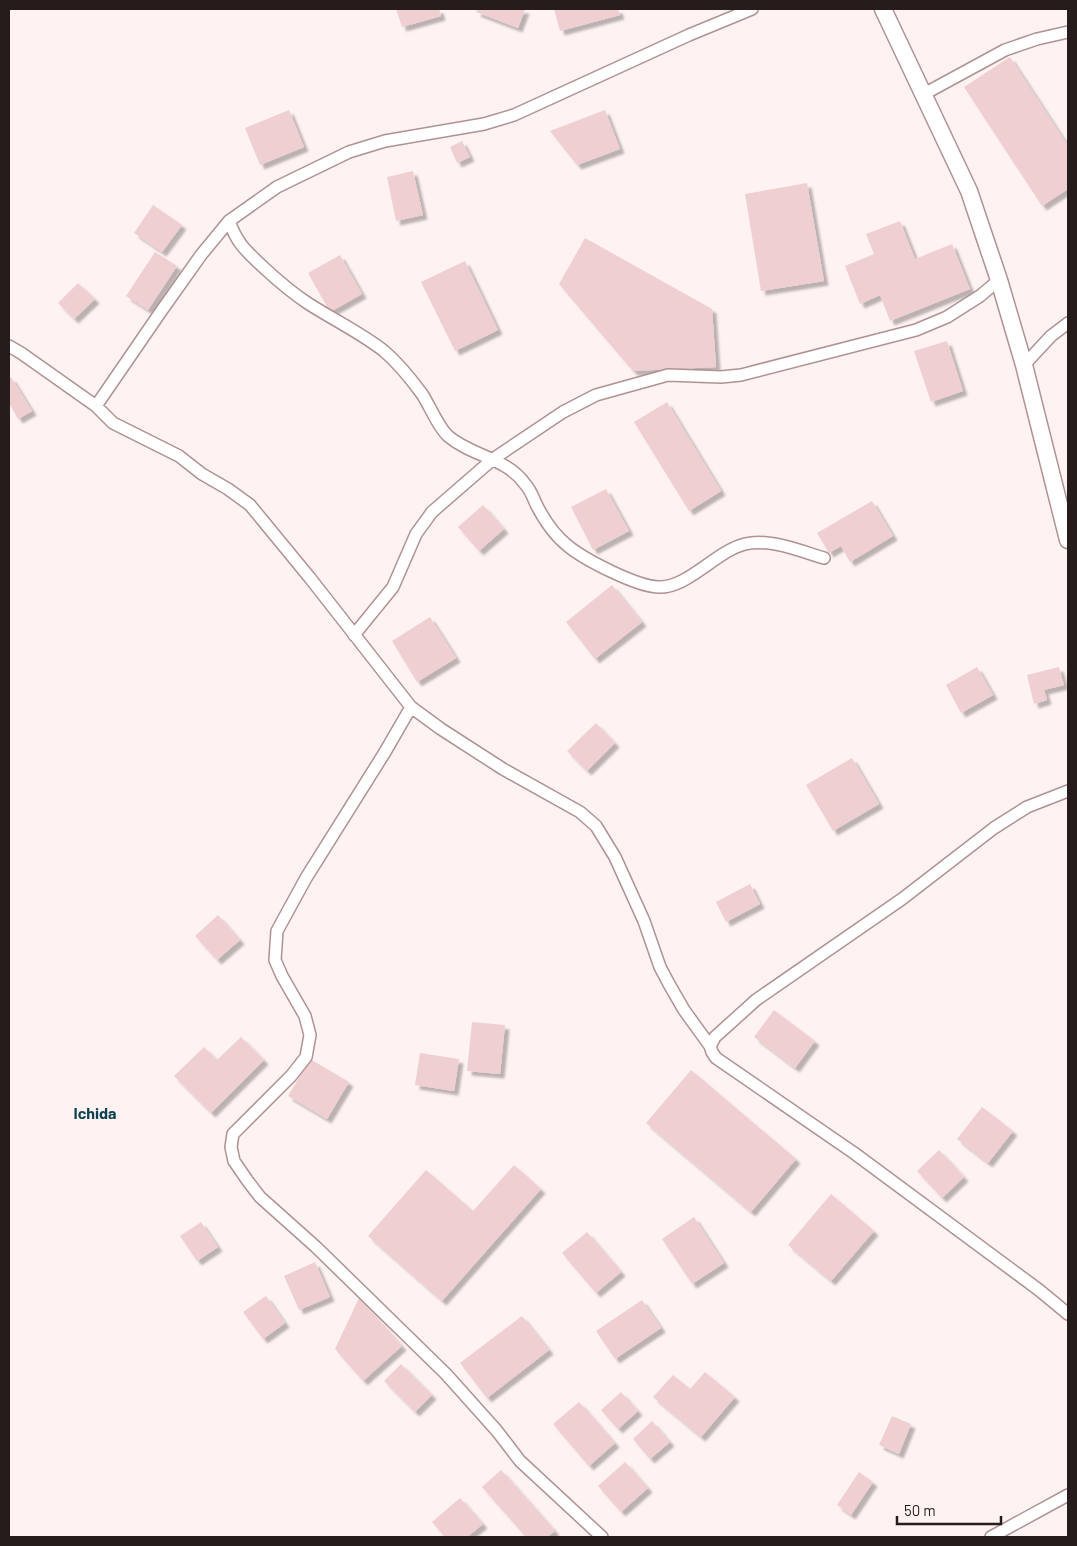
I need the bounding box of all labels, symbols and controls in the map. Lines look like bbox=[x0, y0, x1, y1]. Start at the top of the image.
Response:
district label: Ichida bbox=[73, 1103, 117, 1122]
scale bar bbox=[897, 1494, 1001, 1526]
text: 50 m bbox=[904, 1501, 936, 1519]

